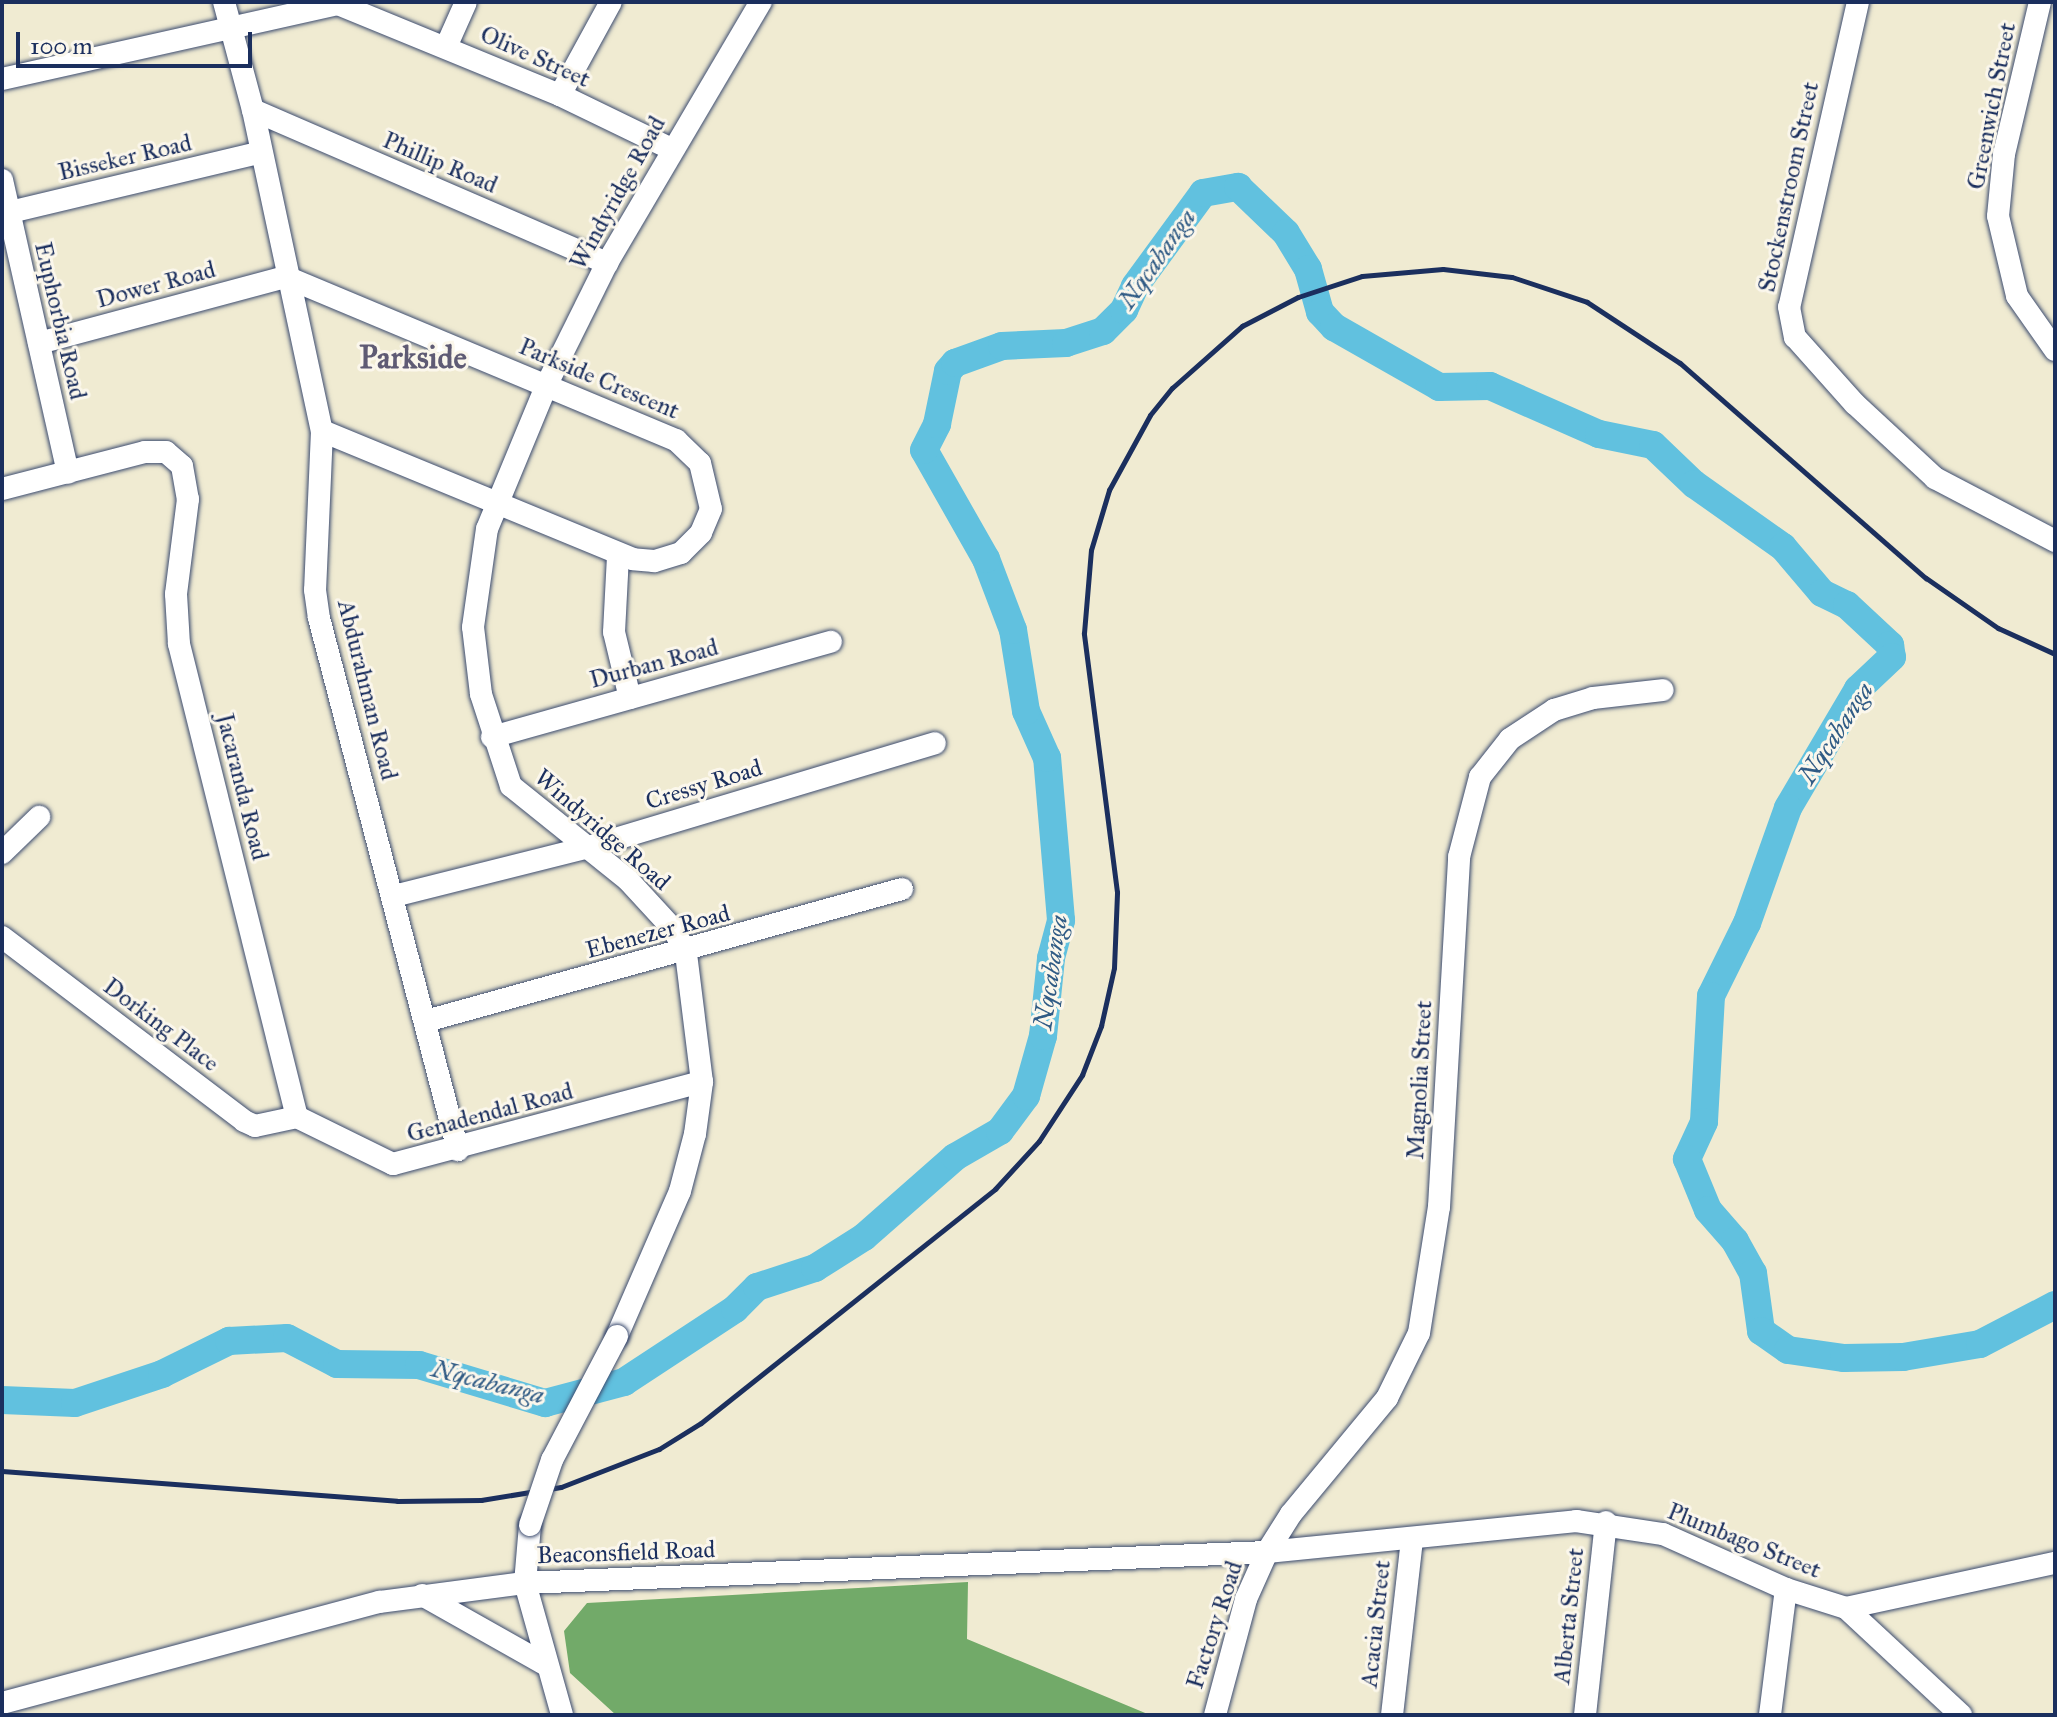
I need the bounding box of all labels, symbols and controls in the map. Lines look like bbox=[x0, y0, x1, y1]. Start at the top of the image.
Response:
scale bar bbox=[20, 16, 256, 66]
street label: Olive Street bbox=[476, 20, 594, 94]
street label: Greenwich Street bbox=[1962, 20, 2022, 192]
text: 100 m bbox=[30, 31, 93, 61]
street label: Stockenstroom Street bbox=[1753, 79, 1825, 295]
street label: Windyridge Road bbox=[564, 111, 672, 275]
street label: Phillip Road bbox=[378, 126, 502, 200]
street label: Bisseker Road bbox=[55, 129, 195, 187]
water label: Nqcabanga bbox=[1111, 203, 1203, 315]
street label: Euphorbia Road bbox=[28, 239, 92, 403]
street label: Dower Road bbox=[93, 255, 219, 315]
street label: Parkside Crescent bbox=[515, 332, 683, 426]
district label: Parkside bbox=[359, 339, 467, 377]
street label: Abdurahman Road bbox=[331, 597, 403, 783]
street label: Durban Road bbox=[587, 633, 721, 695]
water label: Nqcabanga bbox=[1792, 676, 1880, 790]
street label: Jacaranda Road bbox=[210, 711, 274, 863]
street label: Cressy Road bbox=[642, 754, 766, 816]
street label: Windyridge Road bbox=[528, 763, 676, 897]
street label: Ebenezer Road bbox=[583, 899, 733, 965]
water label: Nqcabanga bbox=[1028, 913, 1074, 1031]
street label: Dorking Place bbox=[97, 972, 225, 1078]
street label: Magnolia Street bbox=[1401, 1000, 1439, 1160]
street label: Genadendal Road bbox=[404, 1077, 576, 1149]
water label: Nqcabanga bbox=[428, 1353, 548, 1411]
street label: Plumbago Street bbox=[1663, 1497, 1825, 1585]
street label: Beaconsfield Road bbox=[536, 1535, 716, 1571]
street label: Alberta Street bbox=[1548, 1547, 1590, 1685]
street label: Factory Road bbox=[1181, 1557, 1249, 1693]
street label: Acacia Street bbox=[1355, 1559, 1397, 1689]

